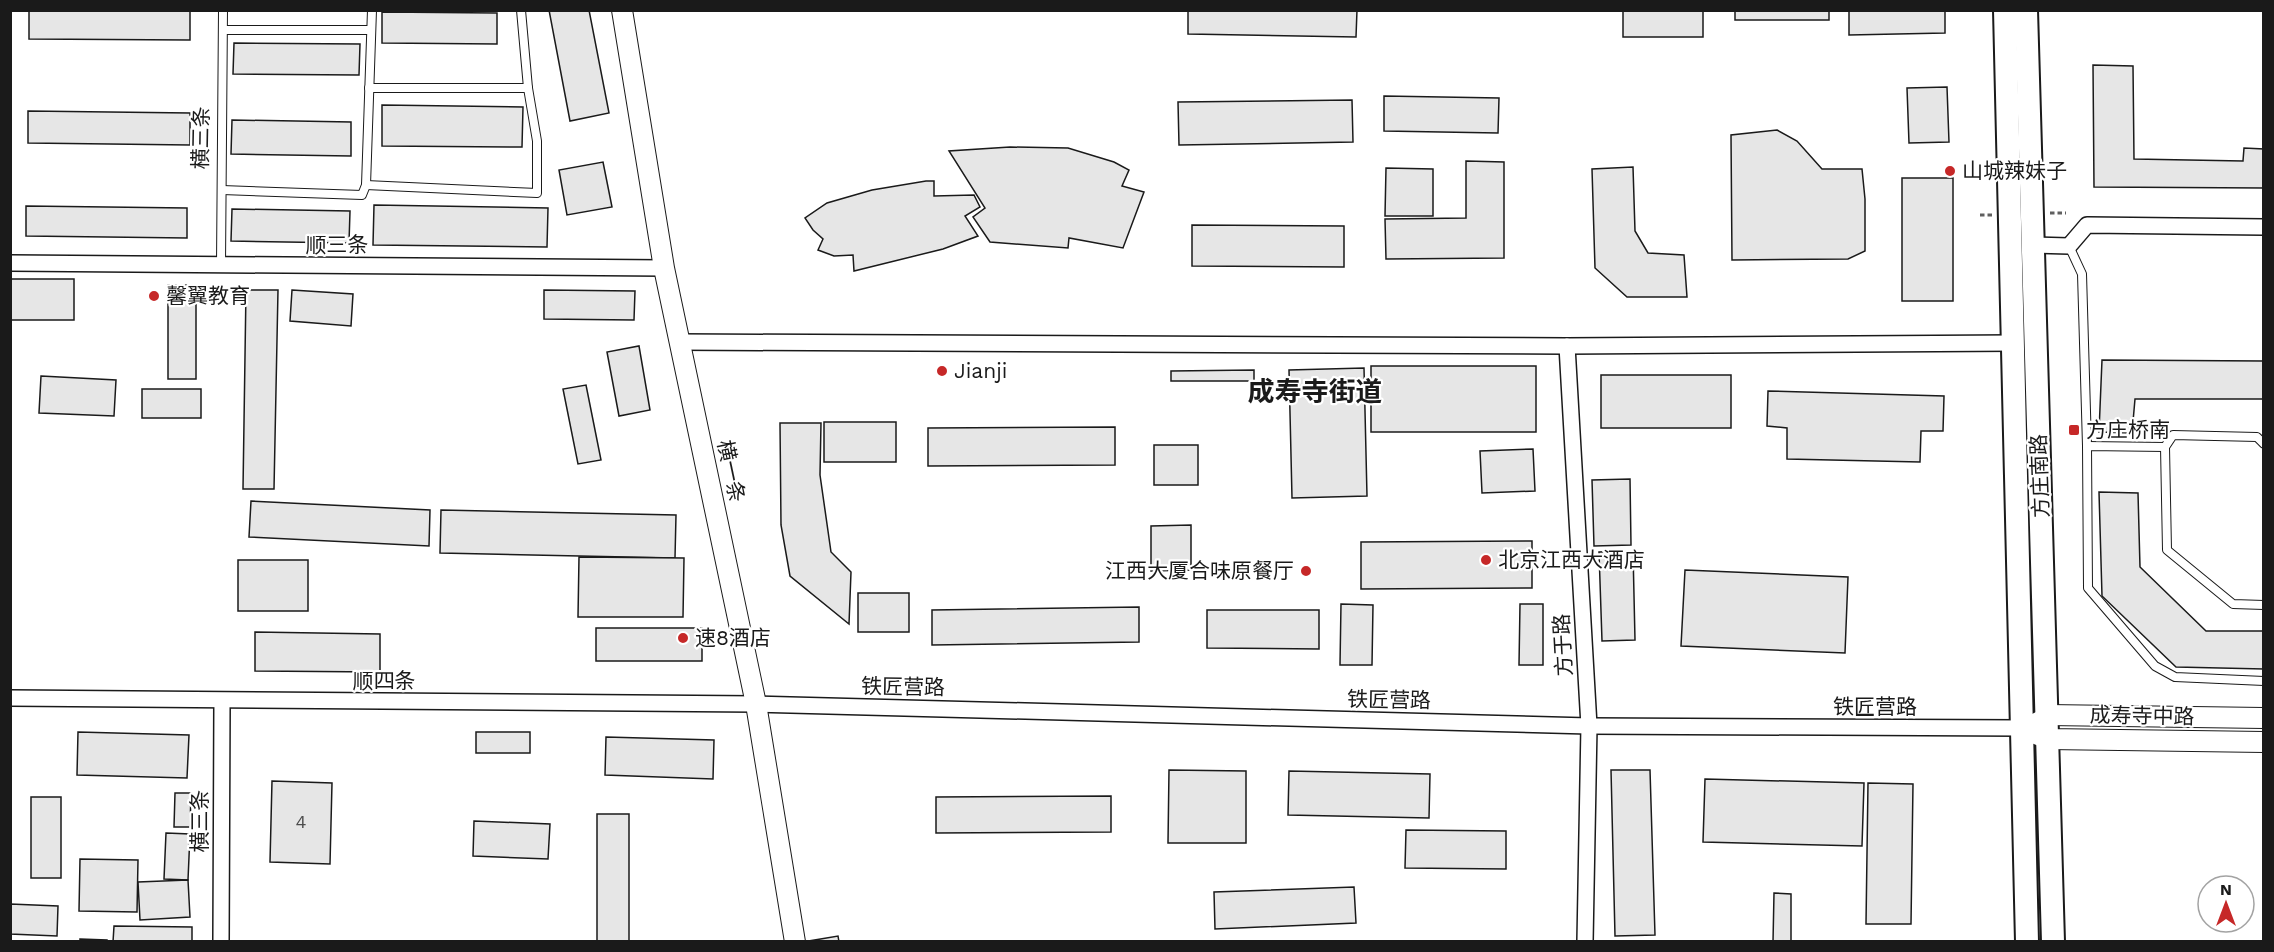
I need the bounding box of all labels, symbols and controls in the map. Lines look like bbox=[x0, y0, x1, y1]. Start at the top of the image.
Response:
street label: 横三条 bbox=[187, 106, 214, 170]
place label: 山城辣妹子 bbox=[1962, 158, 2067, 183]
marker: 山城辣妹子 bbox=[1943, 164, 1957, 178]
street label: 顺三条 bbox=[306, 232, 369, 257]
place label: 馨翼教育 bbox=[166, 283, 250, 308]
marker: 馨翼教育 bbox=[147, 289, 161, 303]
place label: Jianji bbox=[954, 358, 1007, 383]
marker: Jianji bbox=[935, 364, 949, 378]
district label: 成寿寺街道 bbox=[1248, 376, 1383, 408]
place label: 方庄桥南 bbox=[2086, 417, 2170, 442]
marker: 方庄桥南 bbox=[2067, 423, 2081, 437]
street label: 方庄南路 bbox=[2026, 434, 2053, 518]
street label: 横一条 bbox=[713, 437, 750, 504]
place label: 北京江西大酒店 bbox=[1498, 547, 1645, 572]
marker: 北京江西大酒店 bbox=[1479, 553, 1493, 567]
place label: 江西大厦合味原餐厅 bbox=[1105, 558, 1294, 583]
marker: 江西大厦合味原餐厅 bbox=[1299, 564, 1313, 578]
street label: 方于路 bbox=[1548, 613, 1577, 677]
place label: 速8酒店 bbox=[695, 625, 771, 650]
marker: 速8酒店 bbox=[676, 631, 690, 645]
street label: 顺四条 bbox=[353, 668, 416, 693]
street label: 铁匠营路 bbox=[861, 673, 945, 700]
street label: 铁匠营路 bbox=[1347, 686, 1431, 713]
street label: 铁匠营路 bbox=[1833, 694, 1917, 719]
street label: 成寿寺中路 bbox=[2089, 702, 2195, 729]
street label: 横三条 bbox=[187, 790, 212, 853]
house number: 4 bbox=[296, 811, 307, 832]
north arrow bbox=[2196, 874, 2256, 934]
text: N bbox=[2220, 880, 2232, 899]

